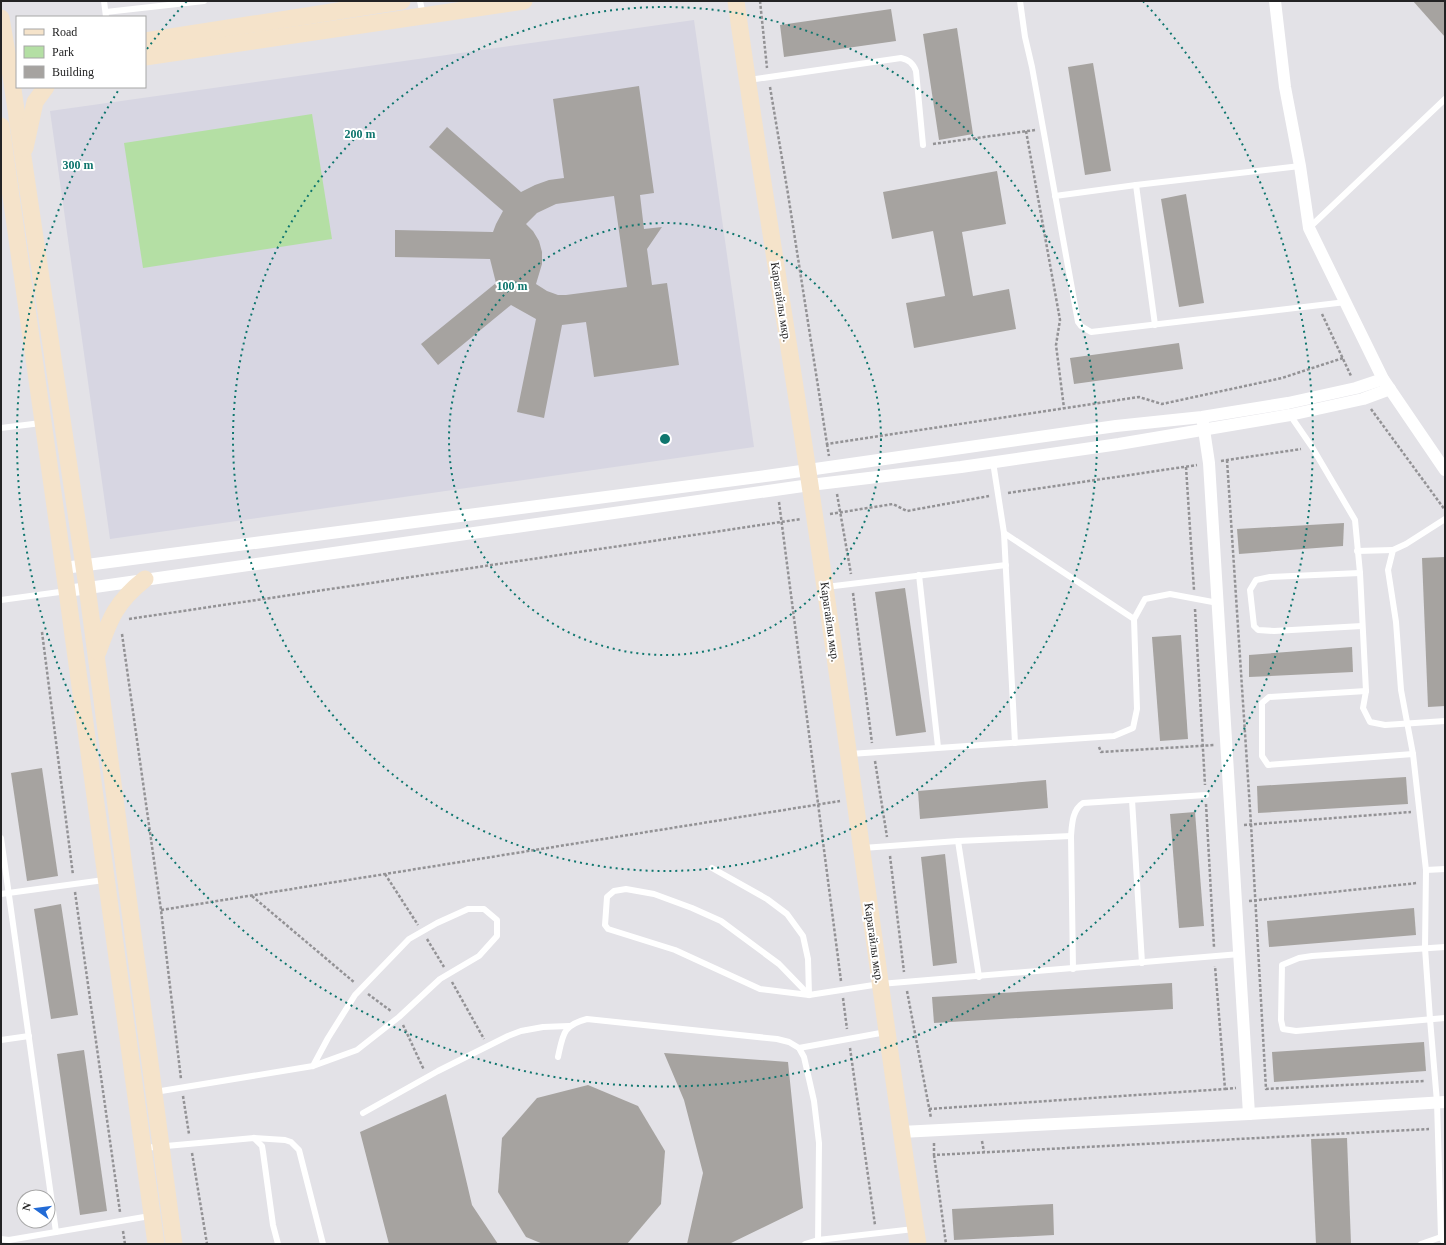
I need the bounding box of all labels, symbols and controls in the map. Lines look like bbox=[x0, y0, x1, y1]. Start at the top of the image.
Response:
legend bbox=[16, 16, 146, 88]
text: Road bbox=[52, 25, 77, 39]
text: Park bbox=[52, 45, 74, 59]
text: Building bbox=[52, 65, 94, 79]
text: 200 m bbox=[345, 127, 376, 141]
text: 300 m bbox=[63, 158, 94, 172]
street label: Карагайлы мкр. bbox=[768, 261, 794, 343]
text: 100 m bbox=[497, 279, 528, 293]
centre of rings bbox=[658, 432, 672, 446]
street label: Карагайлы мкр. bbox=[817, 581, 843, 663]
street label: Карагайлы мкр. bbox=[861, 902, 887, 984]
north arrow bbox=[16, 1189, 56, 1229]
text: N bbox=[20, 1201, 33, 1212]

